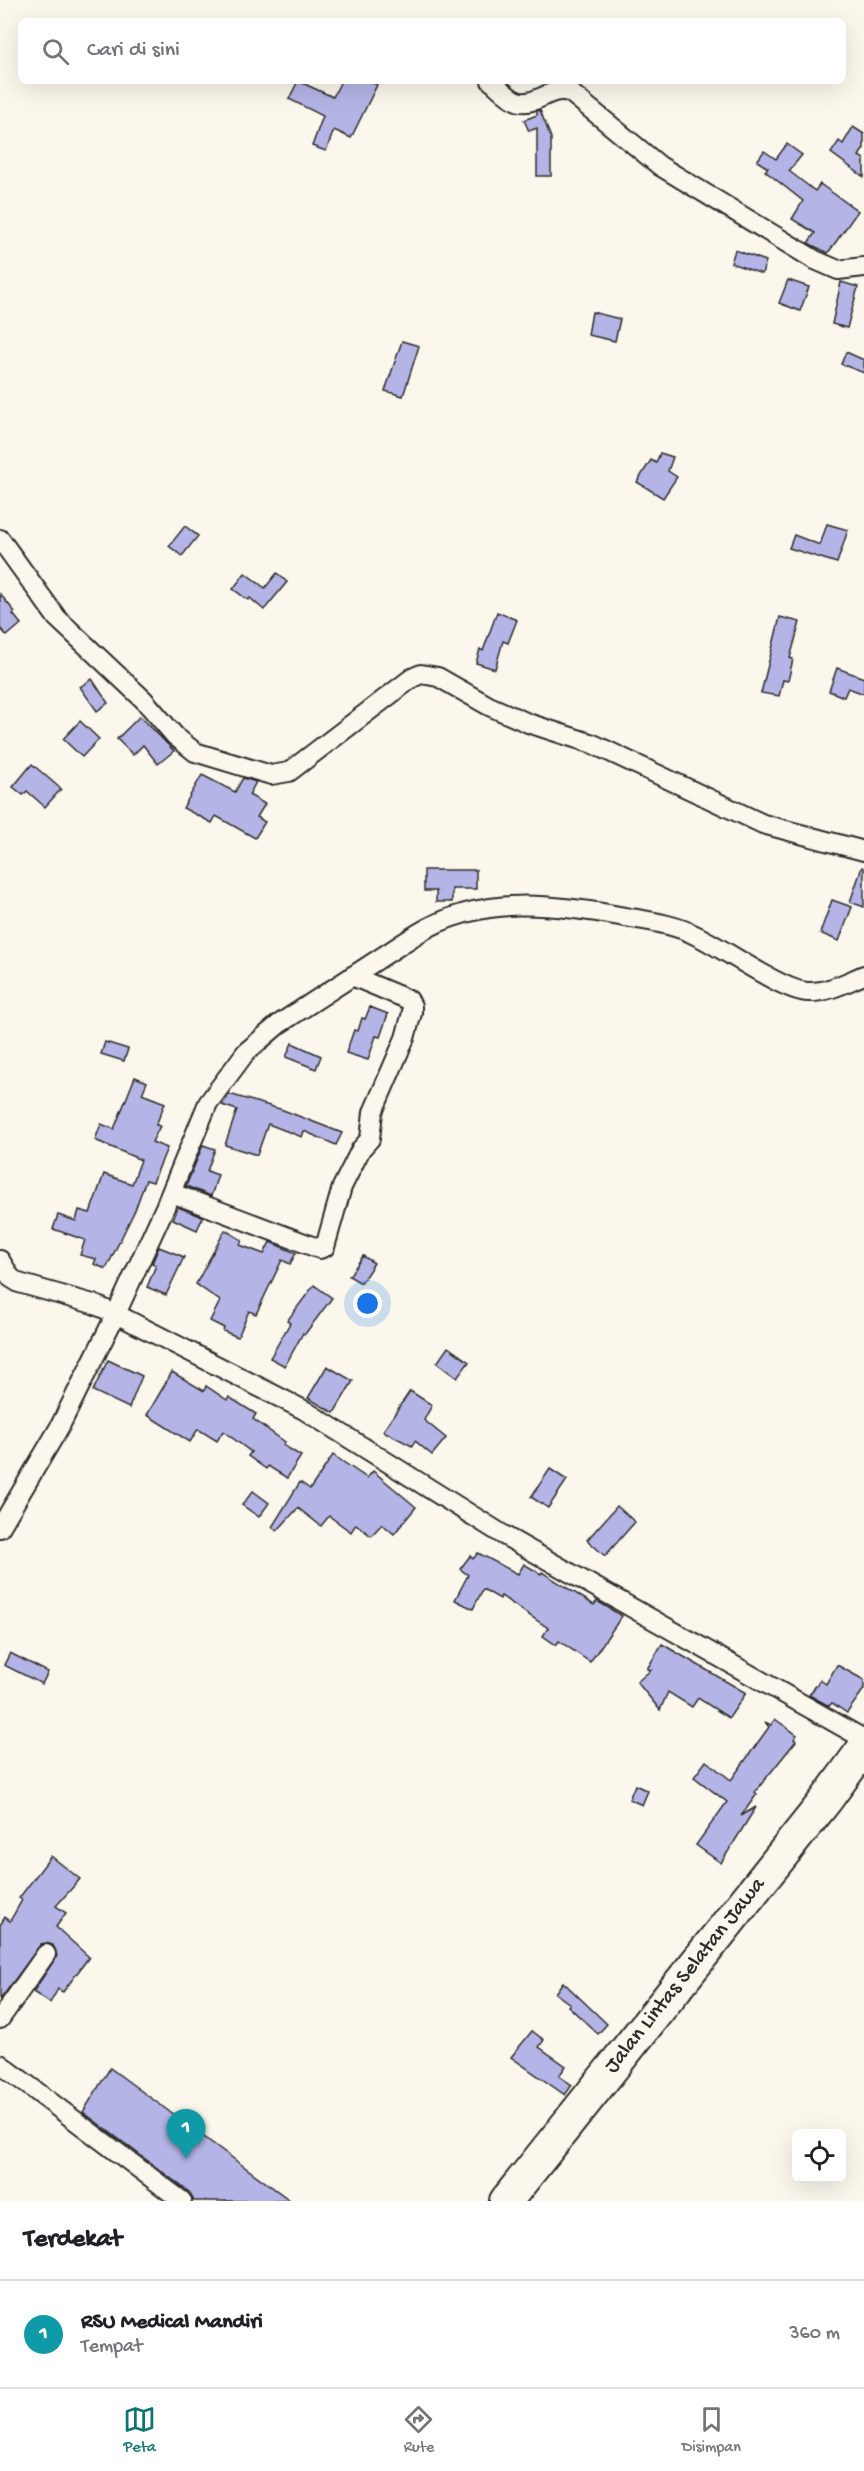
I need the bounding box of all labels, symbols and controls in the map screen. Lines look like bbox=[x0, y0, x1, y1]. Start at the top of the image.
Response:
search box bbox=[18, 18, 846, 84]
icon: search bbox=[39, 35, 72, 68]
text: Cari di sini bbox=[87, 38, 180, 64]
your location bbox=[353, 1289, 382, 1318]
street label: Jalan Lintas Selatan Jawa bbox=[600, 1872, 772, 2079]
pin: 1 bbox=[166, 2110, 206, 2159]
map controls bbox=[792, 2129, 846, 2183]
button: locate bbox=[792, 2129, 846, 2183]
text: Terdekat bbox=[24, 2225, 122, 2256]
text: RSU Medical Mandiri bbox=[81, 2310, 263, 2336]
text: 1 bbox=[39, 2323, 48, 2346]
text: 360 m bbox=[789, 2323, 840, 2346]
text: Tempat bbox=[81, 2336, 142, 2359]
tab: Peta bbox=[123, 2403, 156, 2458]
tab: Rute bbox=[402, 2403, 435, 2458]
tab: Disimpan bbox=[682, 2403, 741, 2458]

